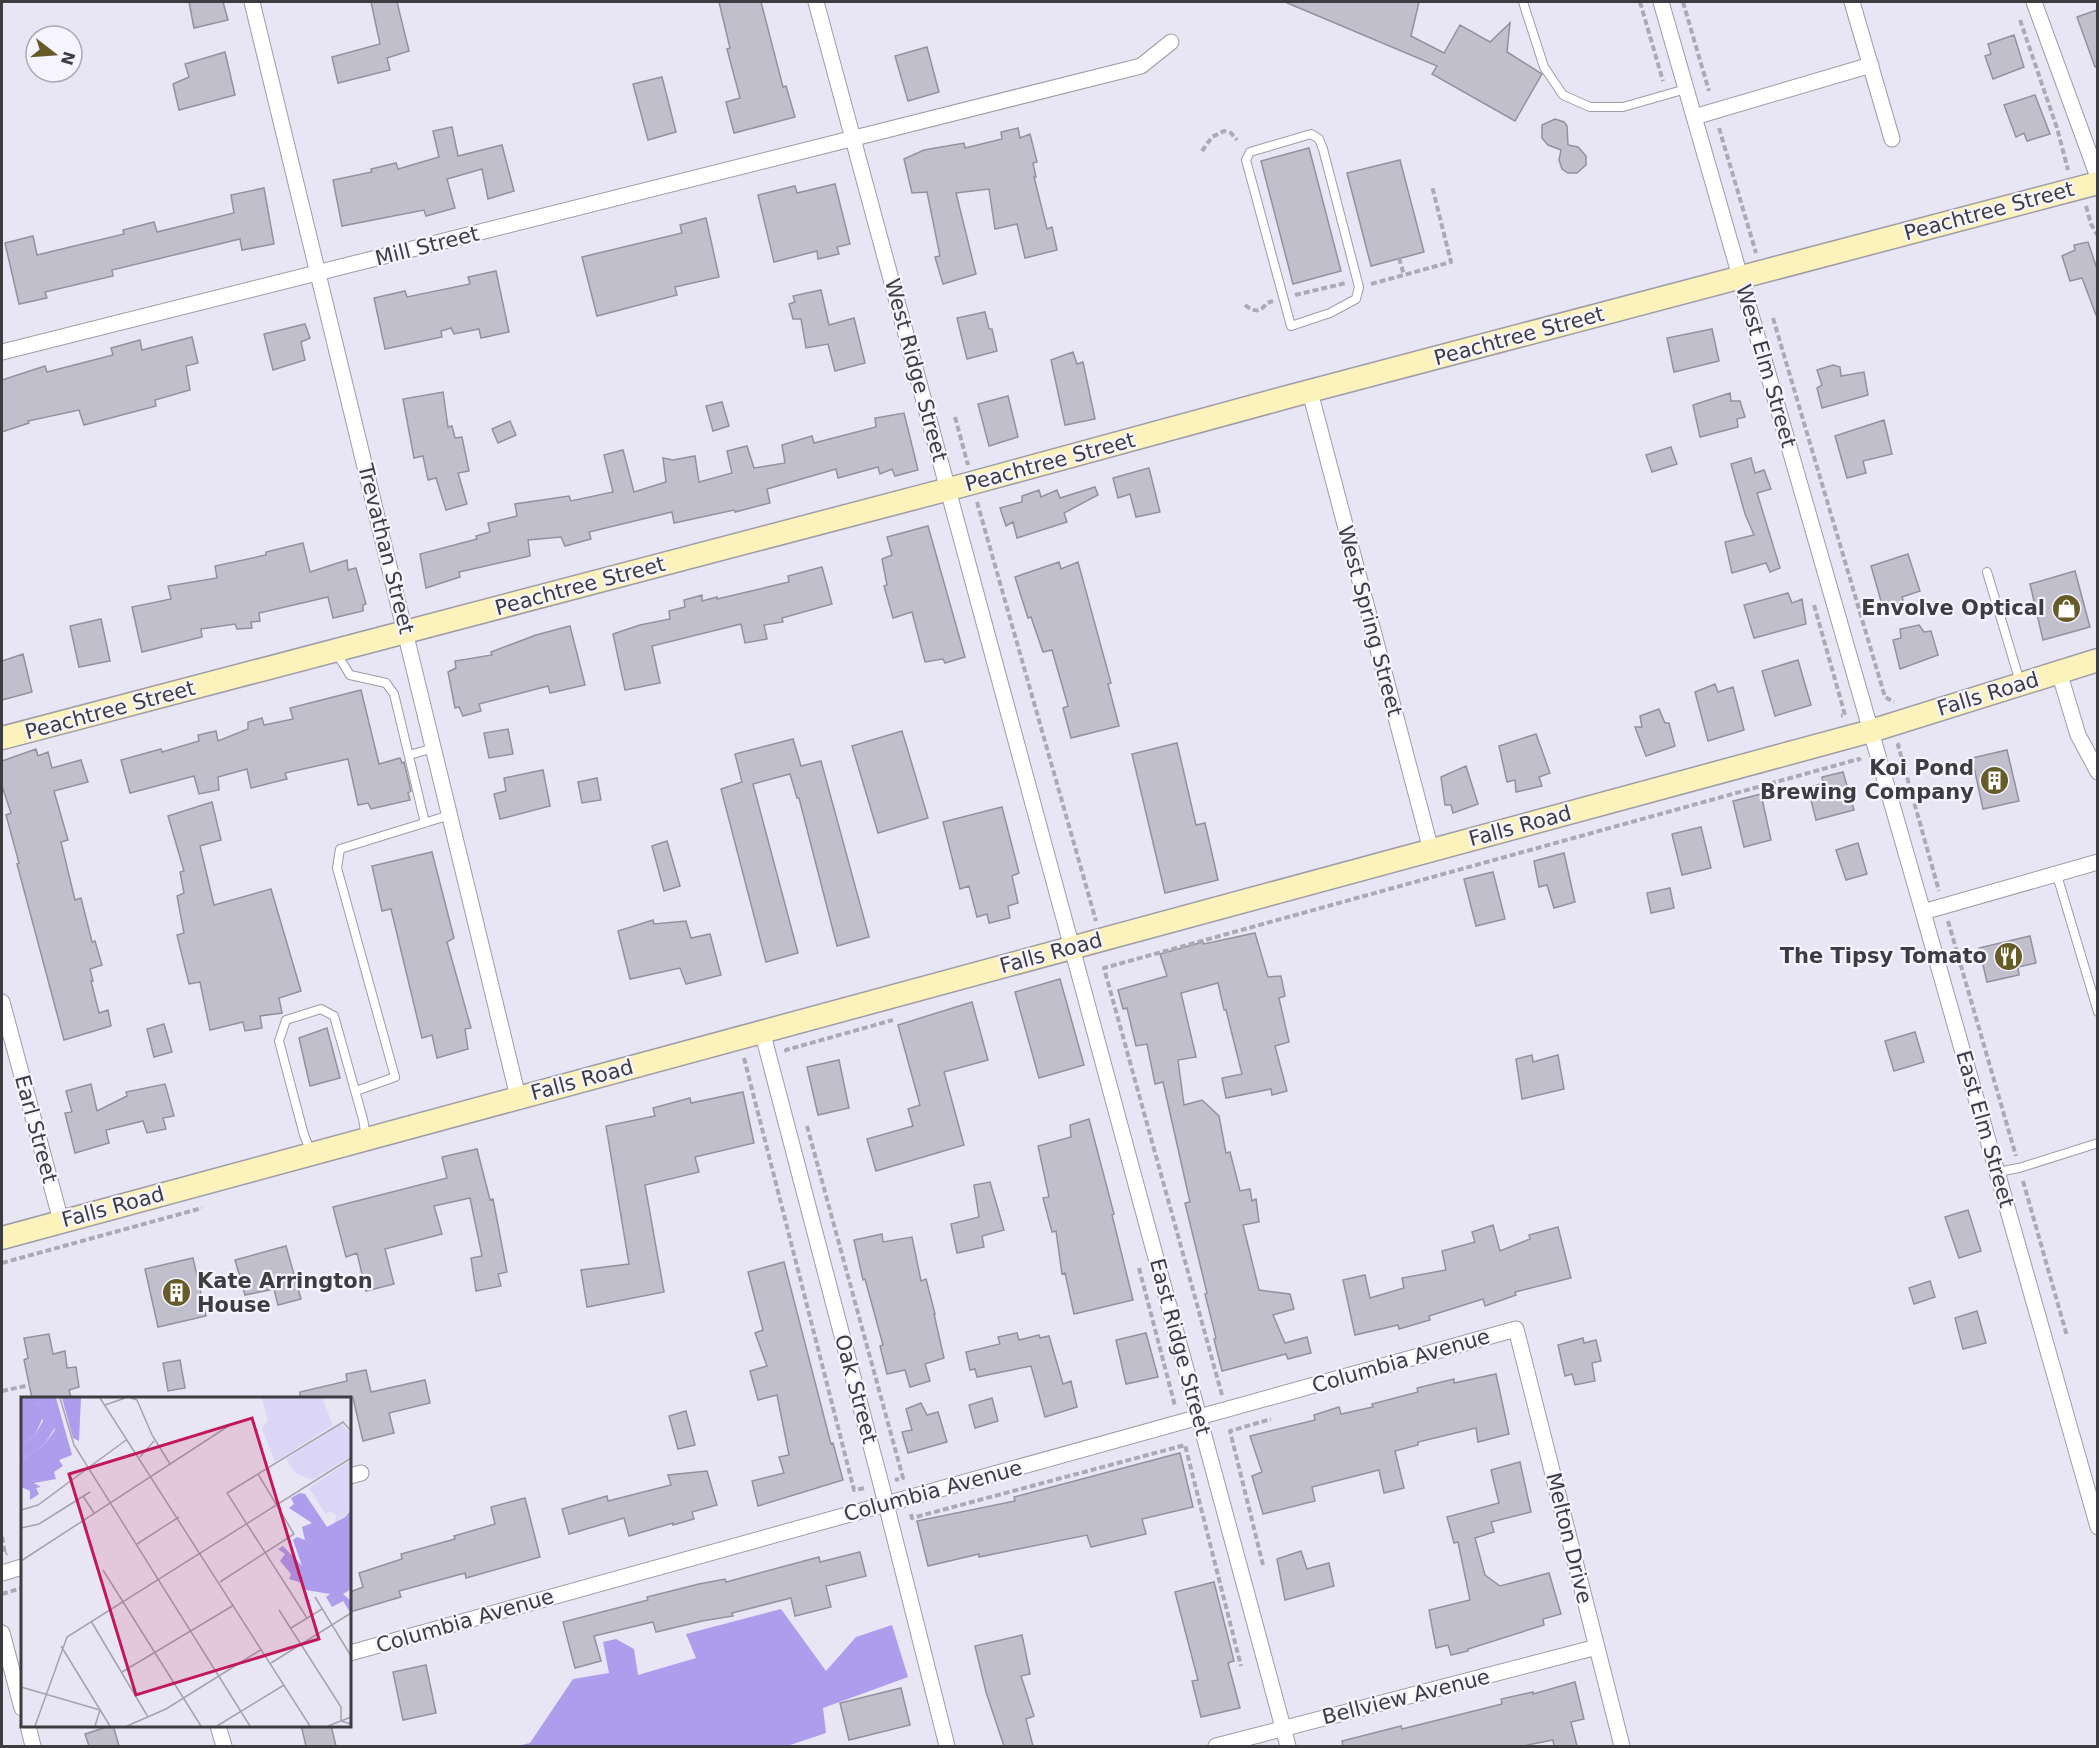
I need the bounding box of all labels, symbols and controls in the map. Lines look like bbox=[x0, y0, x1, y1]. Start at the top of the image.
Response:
north arrow bbox=[24, 24, 84, 84]
text: N bbox=[57, 49, 79, 67]
street label: Peachtree Street bbox=[1901, 177, 2077, 245]
street label: Mill Street bbox=[373, 222, 481, 270]
street label: West Ridge Street bbox=[880, 276, 952, 464]
street label: West Elm Street bbox=[1731, 282, 1801, 450]
street label: Peachtree Street bbox=[1431, 302, 1607, 370]
street label: Peachtree Street bbox=[962, 428, 1138, 496]
street label: Trevathan Street bbox=[353, 461, 419, 636]
street label: West Spring Street bbox=[1333, 523, 1407, 719]
street label: Peachtree Street bbox=[492, 552, 668, 620]
shop icon: Envolve Optical bbox=[2050, 592, 2082, 624]
place label: Envolve Optical bbox=[1861, 596, 2045, 620]
street label: Falls Road bbox=[1934, 667, 2042, 721]
street label: Peachtree Street bbox=[22, 676, 198, 744]
place label: Koi Pond Brewing Company bbox=[1760, 756, 1974, 804]
building icon: Koi Pond Brewing Company bbox=[1979, 764, 2011, 796]
street label: Falls Road bbox=[1466, 801, 1574, 851]
street label: Falls Road bbox=[997, 928, 1105, 978]
restaurant icon: The Tipsy Tomato bbox=[1992, 940, 2024, 972]
place label: The Tipsy Tomato bbox=[1780, 944, 1987, 968]
street label: East Elm Street bbox=[1951, 1048, 2019, 1210]
street label: Falls Road bbox=[528, 1055, 636, 1105]
street label: Earl Street bbox=[10, 1072, 62, 1186]
street label: Falls Road bbox=[59, 1182, 167, 1232]
street label: East Ridge Street bbox=[1145, 1256, 1215, 1438]
place label: Kate Arrington House bbox=[197, 1269, 373, 1317]
building icon: Kate Arrington House bbox=[160, 1277, 192, 1309]
street label: Columbia Avenue bbox=[1309, 1324, 1493, 1398]
street label: Oak Street bbox=[830, 1332, 882, 1446]
inset map bbox=[21, 1397, 351, 1727]
street label: Columbia Avenue bbox=[841, 1456, 1025, 1526]
street label: Melton Drive bbox=[1541, 1470, 1597, 1606]
street label: Columbia Avenue bbox=[373, 1584, 557, 1658]
street label: Bellview Avenue bbox=[1320, 1665, 1492, 1729]

